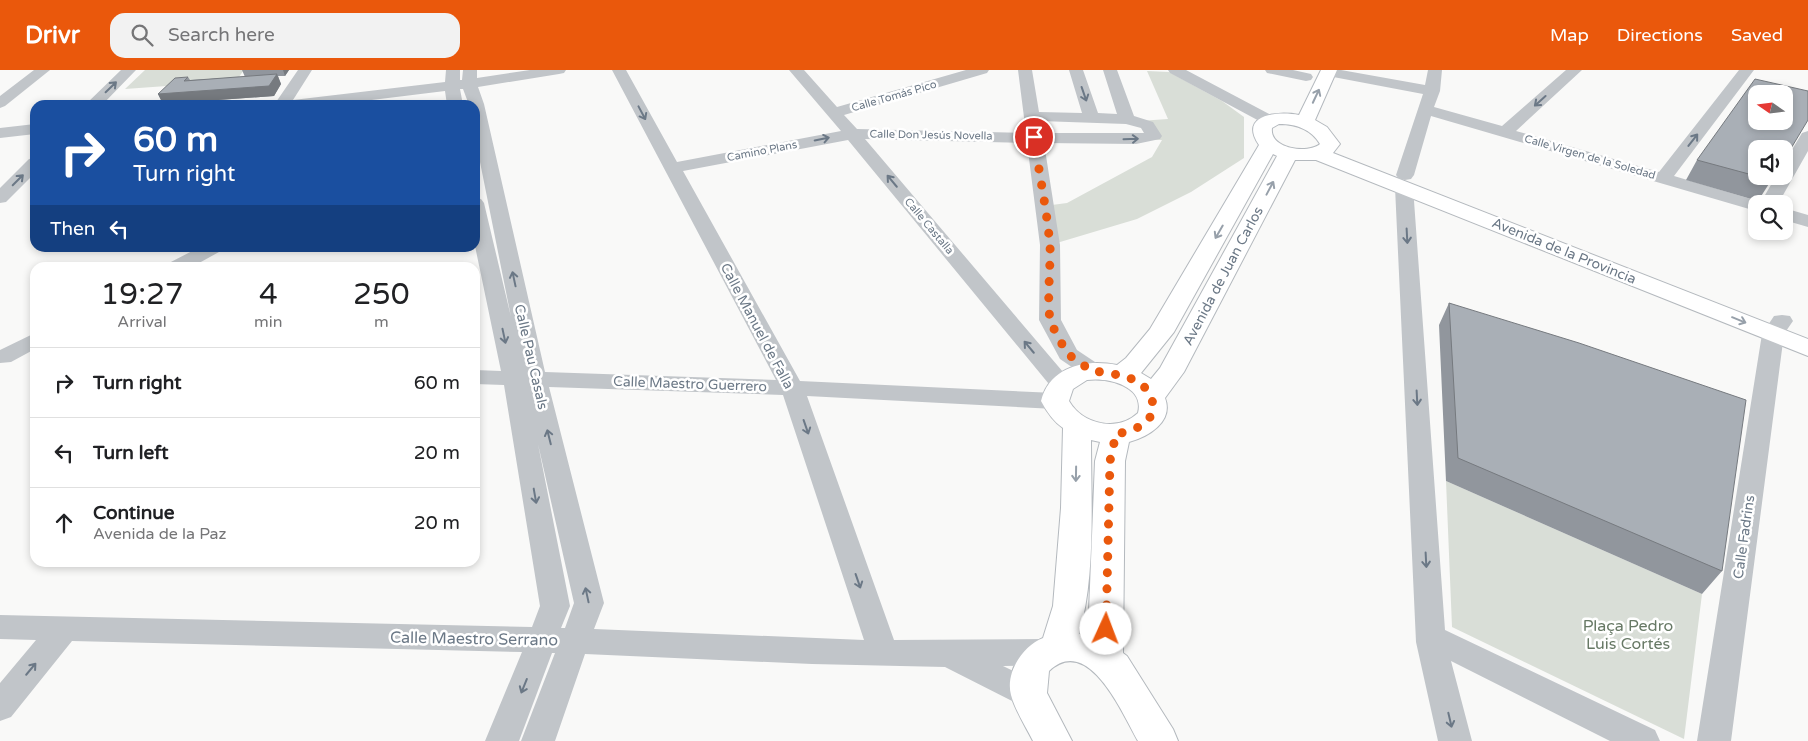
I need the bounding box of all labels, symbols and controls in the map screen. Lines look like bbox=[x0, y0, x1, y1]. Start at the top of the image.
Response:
search box bbox=[110, 13, 460, 58]
text: Drivr bbox=[25, 21, 80, 50]
icon: search bbox=[128, 21, 156, 49]
text: Search here bbox=[168, 24, 275, 46]
text: Map bbox=[1550, 24, 1589, 46]
text: Directions bbox=[1617, 24, 1703, 46]
text: Saved bbox=[1731, 24, 1783, 46]
street label: Calle Tomás Pico bbox=[850, 78, 938, 114]
one-way arrow bbox=[105, 82, 117, 94]
north arrow bbox=[1748, 85, 1792, 130]
map controls bbox=[1748, 85, 1793, 240]
one-way arrow bbox=[1080, 86, 1089, 101]
one-way arrow bbox=[1312, 89, 1322, 104]
one-way arrow bbox=[1533, 95, 1546, 107]
one-way arrow bbox=[638, 105, 647, 120]
pin bbox=[1013, 116, 1055, 158]
text: 60 m bbox=[133, 119, 218, 161]
icon: right bbox=[50, 120, 115, 185]
icon: arrive bbox=[1020, 123, 1048, 151]
street label: Calle Don Jesús Novella bbox=[869, 127, 993, 143]
street label: Calle Virgen de la Soledad bbox=[1523, 132, 1657, 182]
one-way arrow bbox=[814, 134, 830, 144]
one-way arrow bbox=[1122, 134, 1138, 144]
one-way arrow bbox=[1687, 134, 1698, 147]
street label: Camino Plans bbox=[726, 138, 798, 164]
button: sound bbox=[1748, 140, 1793, 185]
text: Turn right bbox=[133, 161, 235, 187]
one-way arrow bbox=[11, 174, 24, 186]
one-way arrow bbox=[886, 175, 898, 188]
one-way arrow bbox=[1266, 181, 1275, 196]
street label: Calle Castalla bbox=[902, 195, 956, 257]
button: search bbox=[1748, 195, 1793, 240]
street label: Avenida de Juan Carlos bbox=[1179, 203, 1267, 348]
street label: Avenida de la Provincia bbox=[1489, 214, 1639, 288]
icon: left bbox=[105, 215, 133, 243]
text: Then bbox=[50, 218, 95, 240]
one-way arrow bbox=[1213, 224, 1223, 238]
one-way arrow bbox=[1403, 227, 1412, 243]
street label: Calle Manuel de Falla bbox=[717, 260, 797, 392]
one-way arrow bbox=[508, 271, 518, 287]
text: 19:27 bbox=[100, 276, 184, 313]
text: 4 bbox=[259, 276, 278, 313]
text: 250 bbox=[353, 276, 410, 313]
street label: Calle Pau Casals bbox=[511, 303, 551, 412]
text: Arrival bbox=[117, 312, 167, 332]
text: min bbox=[254, 312, 283, 332]
text: m bbox=[374, 312, 389, 332]
one-way arrow bbox=[1731, 316, 1746, 326]
one-way arrow bbox=[500, 328, 509, 344]
one-way arrow bbox=[1024, 340, 1035, 353]
icon: right bbox=[50, 369, 78, 397]
text: Turn right bbox=[93, 372, 181, 394]
text: 60 m bbox=[414, 372, 460, 394]
street label: Calle Maestro Guerrero bbox=[613, 373, 767, 395]
one-way arrow bbox=[1412, 389, 1421, 405]
one-way arrow bbox=[802, 419, 811, 435]
one-way arrow bbox=[544, 430, 553, 446]
icon: left bbox=[50, 439, 78, 467]
text: Turn left bbox=[93, 442, 169, 464]
text: 20 m bbox=[414, 442, 460, 464]
one-way arrow bbox=[1072, 466, 1081, 482]
one-way arrow bbox=[531, 487, 540, 503]
street label: Calle Fadrins bbox=[1730, 494, 1758, 580]
text: Continue bbox=[93, 502, 175, 524]
icon: ahead bbox=[50, 509, 78, 537]
text: 20 m bbox=[414, 512, 460, 534]
text: Avenida de la Paz bbox=[93, 524, 227, 544]
one-way arrow bbox=[1422, 552, 1431, 568]
one-way arrow bbox=[854, 573, 864, 589]
one-way arrow bbox=[582, 588, 591, 604]
position arrow bbox=[1079, 602, 1131, 654]
park label: Plaça Pedro Luis Cortés bbox=[1583, 616, 1673, 654]
street label: Calle Maestro Serrano bbox=[390, 628, 558, 650]
one-way arrow bbox=[25, 663, 36, 676]
one-way arrow bbox=[518, 678, 528, 693]
one-way arrow bbox=[1446, 712, 1455, 728]

